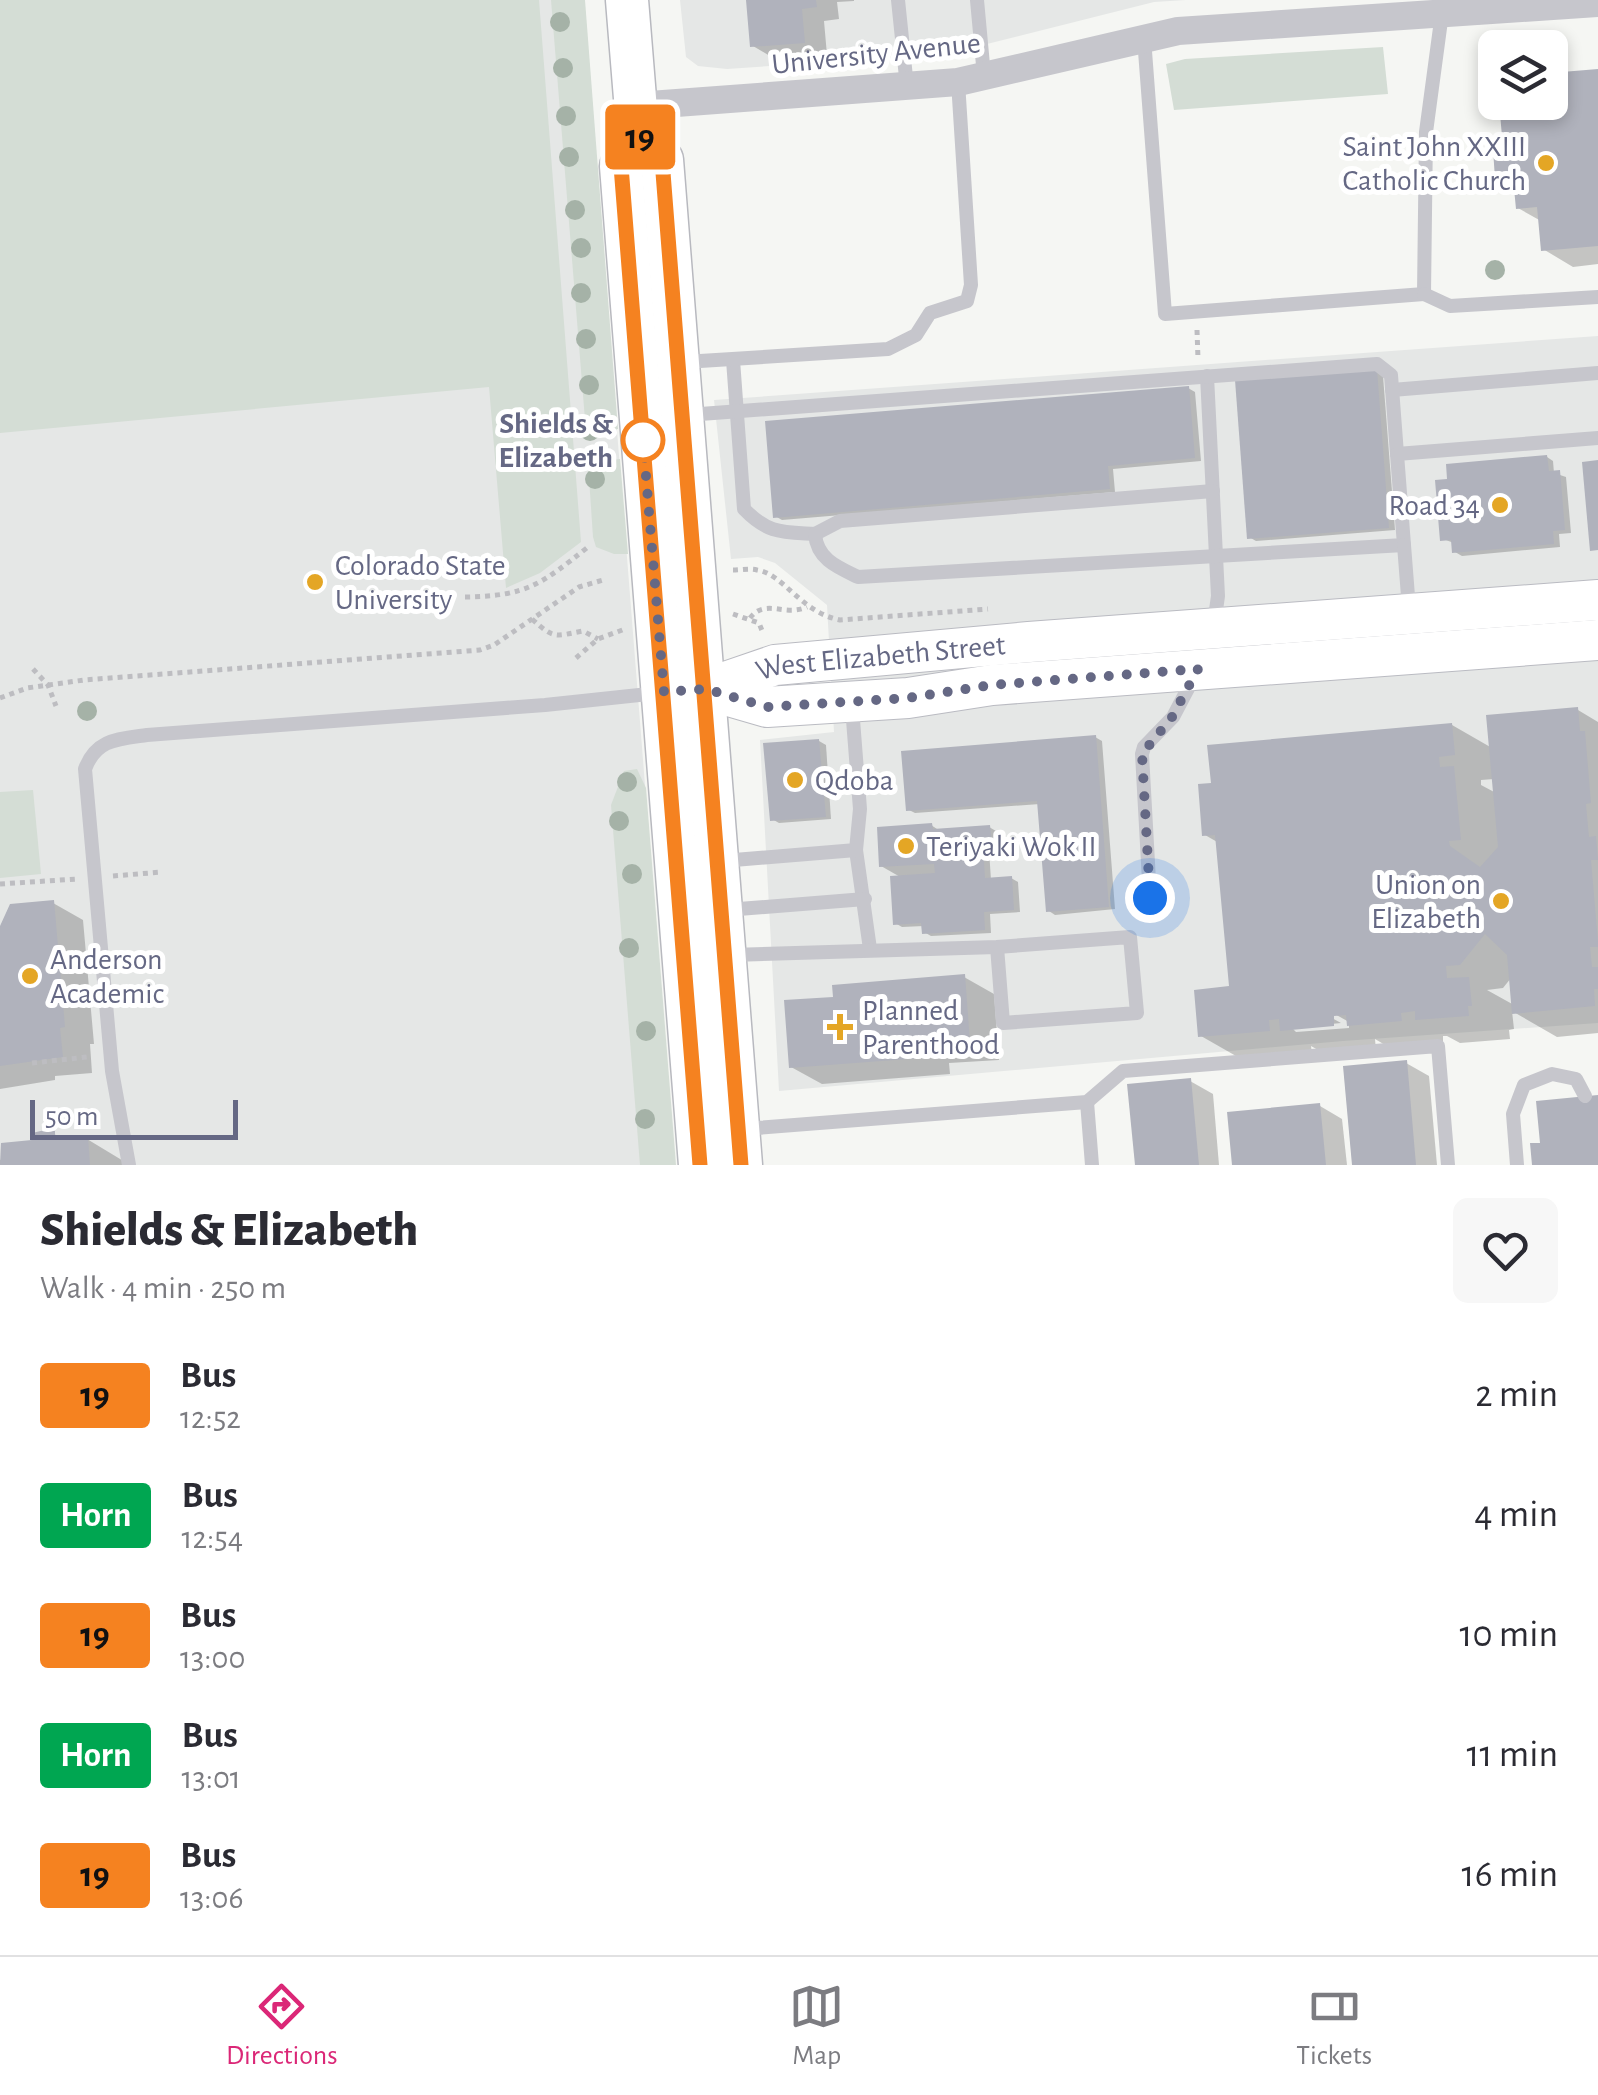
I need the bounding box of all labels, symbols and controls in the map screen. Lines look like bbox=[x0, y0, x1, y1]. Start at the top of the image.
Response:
street label: University Avenue bbox=[770, 28, 982, 80]
map controls bbox=[1478, 30, 1568, 120]
button: layers bbox=[1478, 30, 1568, 120]
line badge: 19 bbox=[595, 104, 685, 170]
text: 19 bbox=[625, 120, 655, 155]
place label: Saint John XXIII Catholic Church bbox=[1342, 132, 1526, 196]
marker: Saint John XXIII Catholic Church bbox=[1535, 152, 1557, 174]
place label: Shields & Elizabeth bbox=[499, 409, 614, 473]
marker: Shields & Elizabeth bbox=[622, 419, 664, 461]
place label: Road 34 bbox=[1389, 491, 1480, 521]
marker: Road 34 bbox=[1489, 494, 1511, 516]
place label: Colorado State University bbox=[335, 551, 506, 615]
marker: Colorado State University bbox=[304, 571, 326, 593]
street label: West Elizabeth Street bbox=[752, 630, 1007, 686]
place label: Qdoba bbox=[815, 766, 894, 796]
marker: Qdoba bbox=[784, 769, 806, 791]
place label: Teriyaki Wok II bbox=[926, 832, 1096, 862]
marker: Teriyaki Wok II bbox=[895, 835, 917, 857]
place label: Union on Elizabeth bbox=[1371, 870, 1481, 934]
your location bbox=[1125, 873, 1175, 923]
marker: Union on Elizabeth bbox=[1490, 890, 1512, 912]
place label: Anderson Academic bbox=[50, 945, 165, 1009]
marker: Anderson Academic bbox=[19, 965, 41, 987]
place label: Planned Parenthood bbox=[862, 996, 1000, 1060]
marker: Planned Parenthood bbox=[827, 1014, 853, 1040]
scale bar bbox=[30, 1095, 238, 1140]
text: 50 m bbox=[45, 1103, 99, 1131]
button: heart bbox=[1453, 1198, 1558, 1303]
text: Shields & Elizabeth bbox=[40, 1207, 418, 1255]
text: Walk · 4 min · 250 m bbox=[40, 1272, 286, 1304]
text: Bus bbox=[180, 1357, 236, 1395]
text: 2 min bbox=[1475, 1376, 1558, 1414]
text: 19 bbox=[80, 1378, 110, 1413]
text: 12:52 bbox=[180, 1402, 241, 1434]
text: Bus bbox=[181, 1477, 238, 1515]
text: 4 min bbox=[1474, 1496, 1558, 1534]
text: Horn bbox=[60, 1498, 131, 1533]
text: 12:54 bbox=[181, 1522, 243, 1554]
text: Bus bbox=[180, 1597, 236, 1635]
text: 10 min bbox=[1459, 1616, 1558, 1654]
text: 19 bbox=[80, 1618, 110, 1653]
text: 13:00 bbox=[180, 1642, 245, 1674]
text: Bus bbox=[181, 1717, 238, 1755]
text: 11 min bbox=[1466, 1736, 1558, 1774]
text: Horn bbox=[60, 1738, 131, 1773]
text: 13:01 bbox=[181, 1762, 241, 1794]
text: Bus bbox=[180, 1837, 236, 1875]
text: 16 min bbox=[1462, 1856, 1558, 1894]
text: 19 bbox=[80, 1858, 110, 1893]
text: 13:06 bbox=[180, 1882, 243, 1914]
tab: Directions bbox=[226, 1979, 338, 2073]
tab: Map bbox=[789, 1979, 844, 2073]
tab: Tickets bbox=[1296, 1979, 1372, 2073]

